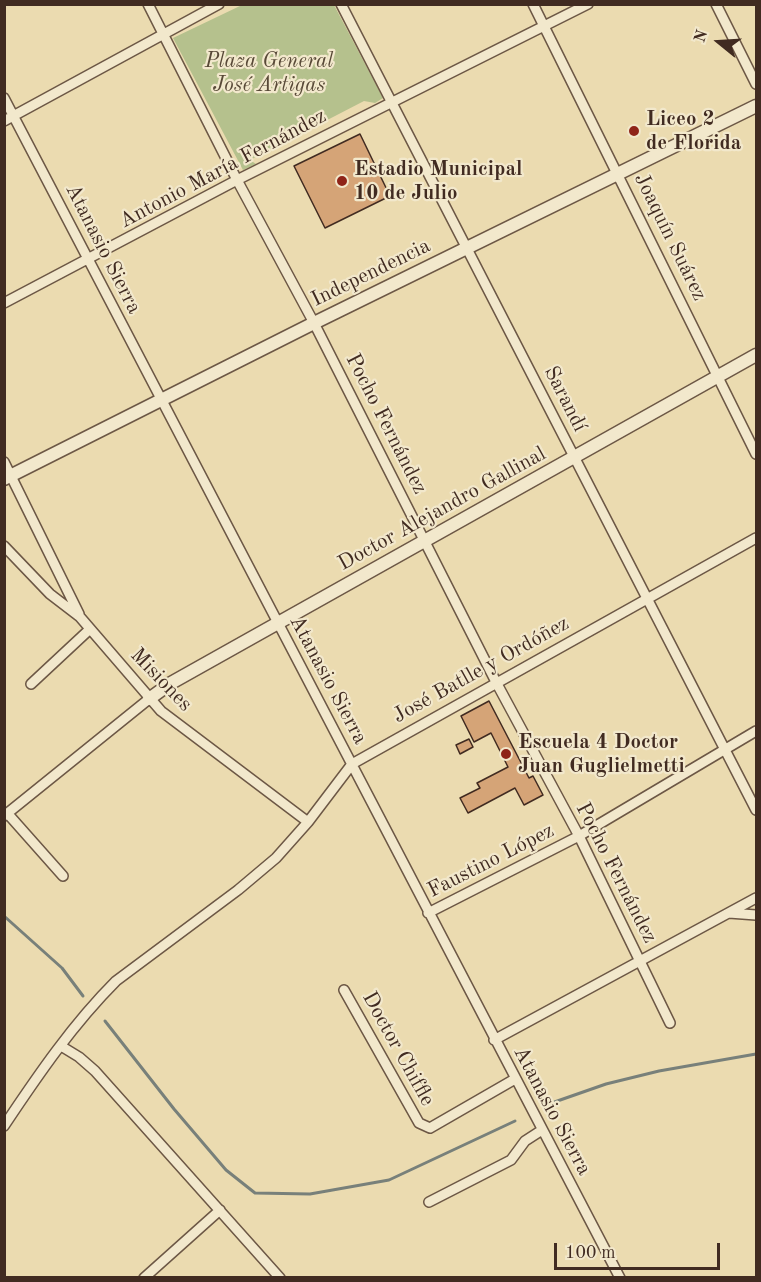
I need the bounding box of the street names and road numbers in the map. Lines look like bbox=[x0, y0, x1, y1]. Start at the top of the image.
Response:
street label: Antonio María Fernández bbox=[115, 104, 331, 234]
street label: Joaquín Suárez bbox=[628, 169, 712, 305]
street label: Atanasio Sierra bbox=[59, 180, 147, 318]
street label: Independencia bbox=[307, 233, 435, 313]
street label: Pocho Fernández bbox=[340, 350, 432, 498]
street label: Sarandí bbox=[538, 362, 592, 436]
street label: Doctor Alejandro Gallinal bbox=[334, 441, 550, 577]
street label: Atanasio Sierra bbox=[283, 611, 373, 749]
street label: José Batlle y Ordóñez bbox=[389, 611, 573, 729]
street label: Misiones bbox=[125, 643, 197, 717]
street label: Pocho Fernández bbox=[570, 799, 662, 947]
street label: Faustino López bbox=[424, 818, 558, 904]
street label: Doctor Chiffle bbox=[356, 987, 440, 1111]
street label: Atanasio Sierra bbox=[507, 1042, 597, 1180]

